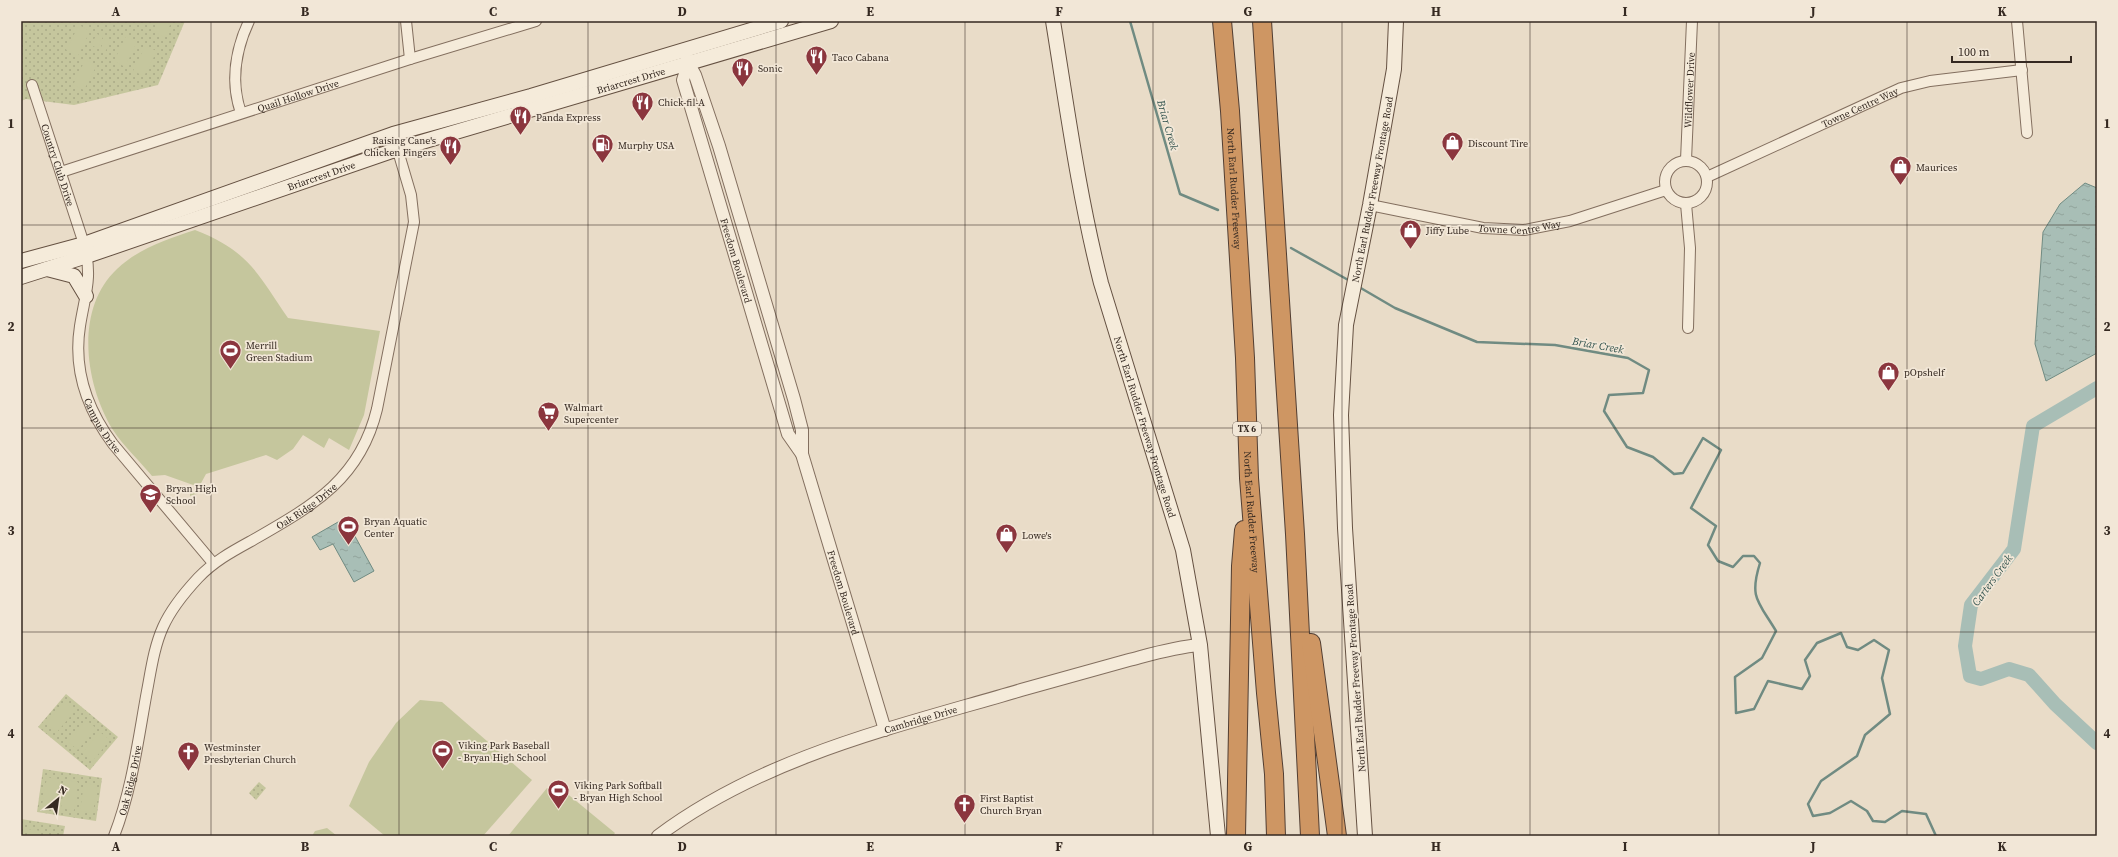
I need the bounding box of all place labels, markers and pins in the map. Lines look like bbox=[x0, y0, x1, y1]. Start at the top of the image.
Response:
restaurant icon: Taco Cabana bbox=[803, 44, 829, 77]
place label: Taco Cabana bbox=[832, 51, 890, 64]
restaurant icon: Sonic bbox=[730, 55, 756, 88]
place label: Sonic bbox=[758, 62, 783, 75]
restaurant icon: Chick-fil-A bbox=[629, 89, 655, 122]
place label: Chick-fil-A bbox=[658, 96, 705, 109]
restaurant icon: Panda Express bbox=[508, 104, 534, 137]
place label: Panda Express bbox=[536, 111, 601, 124]
shop icon: Discount Tire bbox=[1440, 130, 1466, 163]
fuel station icon: Murphy USA bbox=[590, 132, 616, 165]
restaurant icon: Raising Cane's Chicken Fingers bbox=[438, 133, 464, 166]
place label: Raising Cane's Chicken Fingers bbox=[364, 134, 436, 159]
place label: Discount Tire bbox=[1468, 137, 1528, 150]
place label: Murphy USA bbox=[618, 139, 675, 152]
shop icon: Maurices bbox=[1887, 154, 1913, 187]
place label: Maurices bbox=[1916, 161, 1957, 174]
shop icon: Jiffy Lube bbox=[1398, 217, 1424, 250]
place label: Jiffy Lube bbox=[1425, 224, 1469, 237]
sports icon: Merrill Green Stadium bbox=[218, 338, 244, 371]
place label: Merrill Green Stadium bbox=[246, 339, 312, 364]
shop icon: pOpshelf bbox=[1875, 359, 1901, 392]
place label: pOpshelf bbox=[1904, 366, 1946, 379]
supermarket icon: Walmart Supercenter bbox=[536, 400, 562, 433]
place label: Walmart Supercenter bbox=[564, 401, 619, 426]
school or university icon: Bryan High School bbox=[138, 481, 164, 514]
place label: Bryan High School bbox=[166, 482, 217, 507]
sports icon: Bryan Aquatic Center bbox=[335, 514, 361, 547]
place label: Bryan Aquatic Center bbox=[364, 515, 427, 540]
shop icon: Lowe's bbox=[994, 522, 1020, 555]
place label: Lowe's bbox=[1022, 529, 1052, 542]
sports icon: Viking Park Baseball - Bryan High School bbox=[430, 738, 456, 771]
place label: Viking Park Baseball - Bryan High School bbox=[458, 739, 550, 764]
church icon: Westminster Presbyterian Church bbox=[175, 740, 201, 773]
place label: Westminster Presbyterian Church bbox=[204, 741, 296, 766]
sports icon: Viking Park Softball - Bryan High School bbox=[545, 778, 571, 811]
place label: Viking Park Softball - Bryan High School bbox=[574, 779, 663, 804]
church icon: First Baptist Church Bryan bbox=[952, 791, 978, 824]
place label: First Baptist Church Bryan bbox=[980, 792, 1042, 817]

